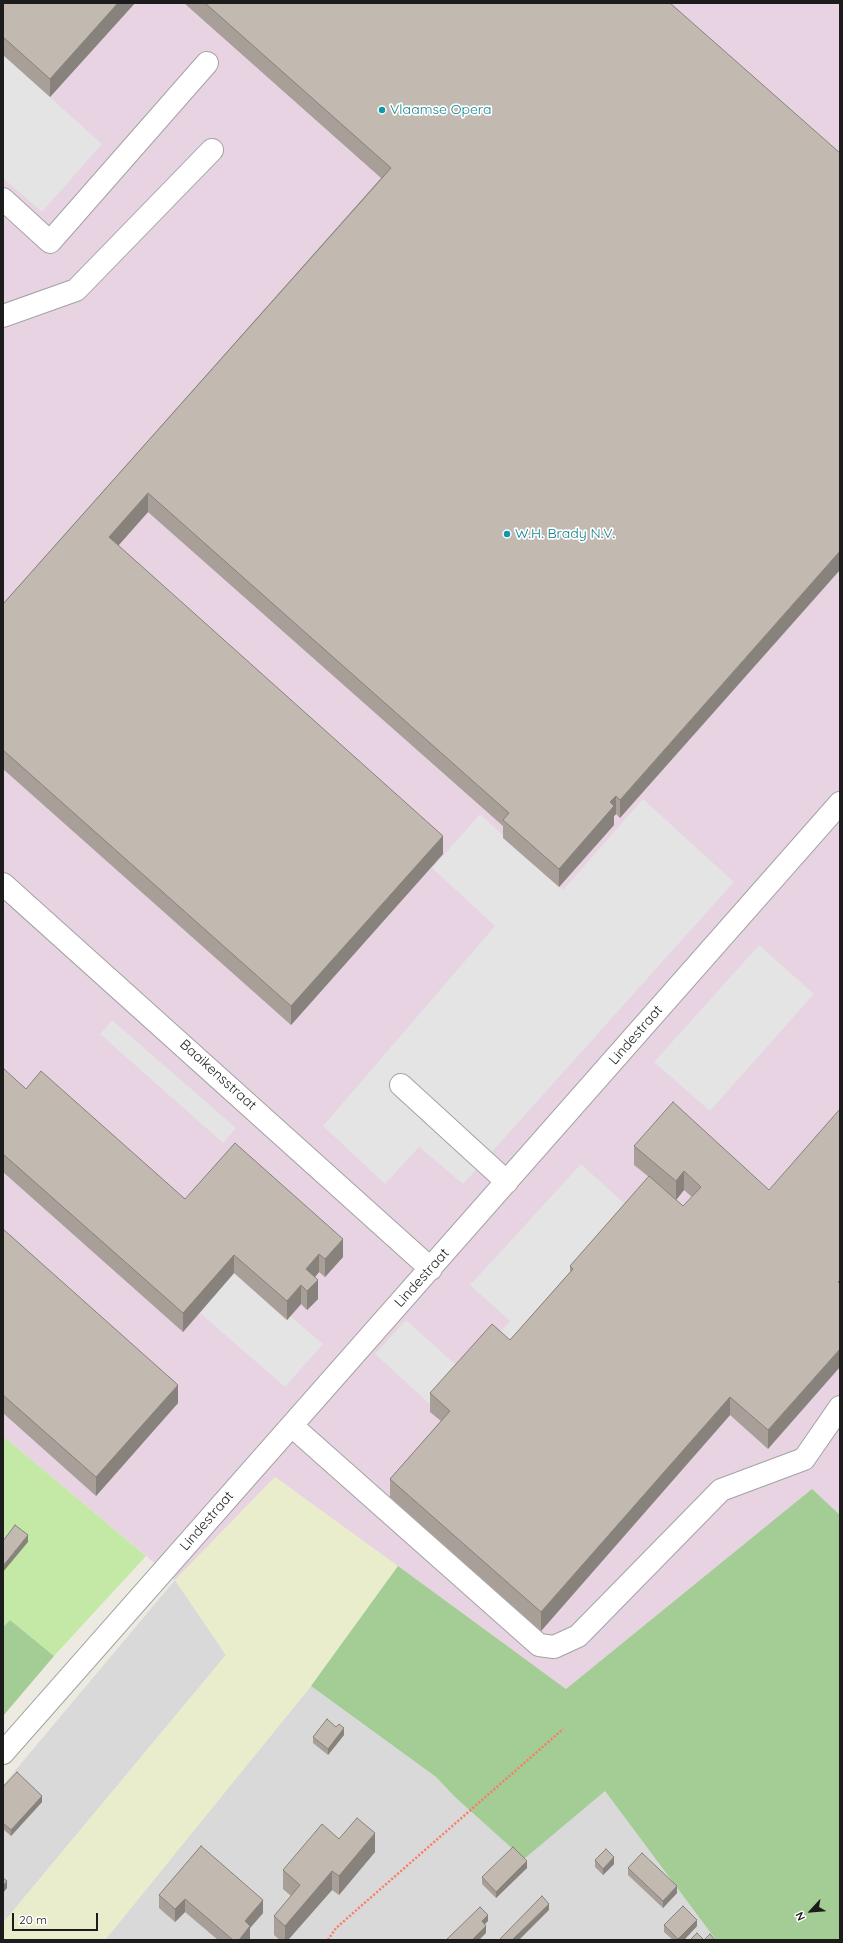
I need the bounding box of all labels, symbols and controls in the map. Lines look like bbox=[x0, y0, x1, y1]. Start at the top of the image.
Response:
place label: Vlaamse Opera bbox=[390, 102, 492, 118]
marker: Vlaamse Opera bbox=[377, 105, 387, 115]
place label: W.H. Brady N.V. bbox=[515, 526, 615, 542]
marker: W.H. Brady N.V. bbox=[502, 529, 512, 539]
street label: Lindestraat bbox=[606, 1002, 666, 1068]
street label: Baaikensstraat bbox=[176, 1036, 260, 1114]
street label: Lindestraat bbox=[391, 1245, 453, 1311]
street label: Lindestraat bbox=[177, 1488, 237, 1554]
north arrow bbox=[791, 1891, 831, 1931]
scale bar bbox=[14, 1905, 100, 1931]
text: N bbox=[792, 1910, 808, 1923]
text: 20 m bbox=[19, 1912, 47, 1927]

